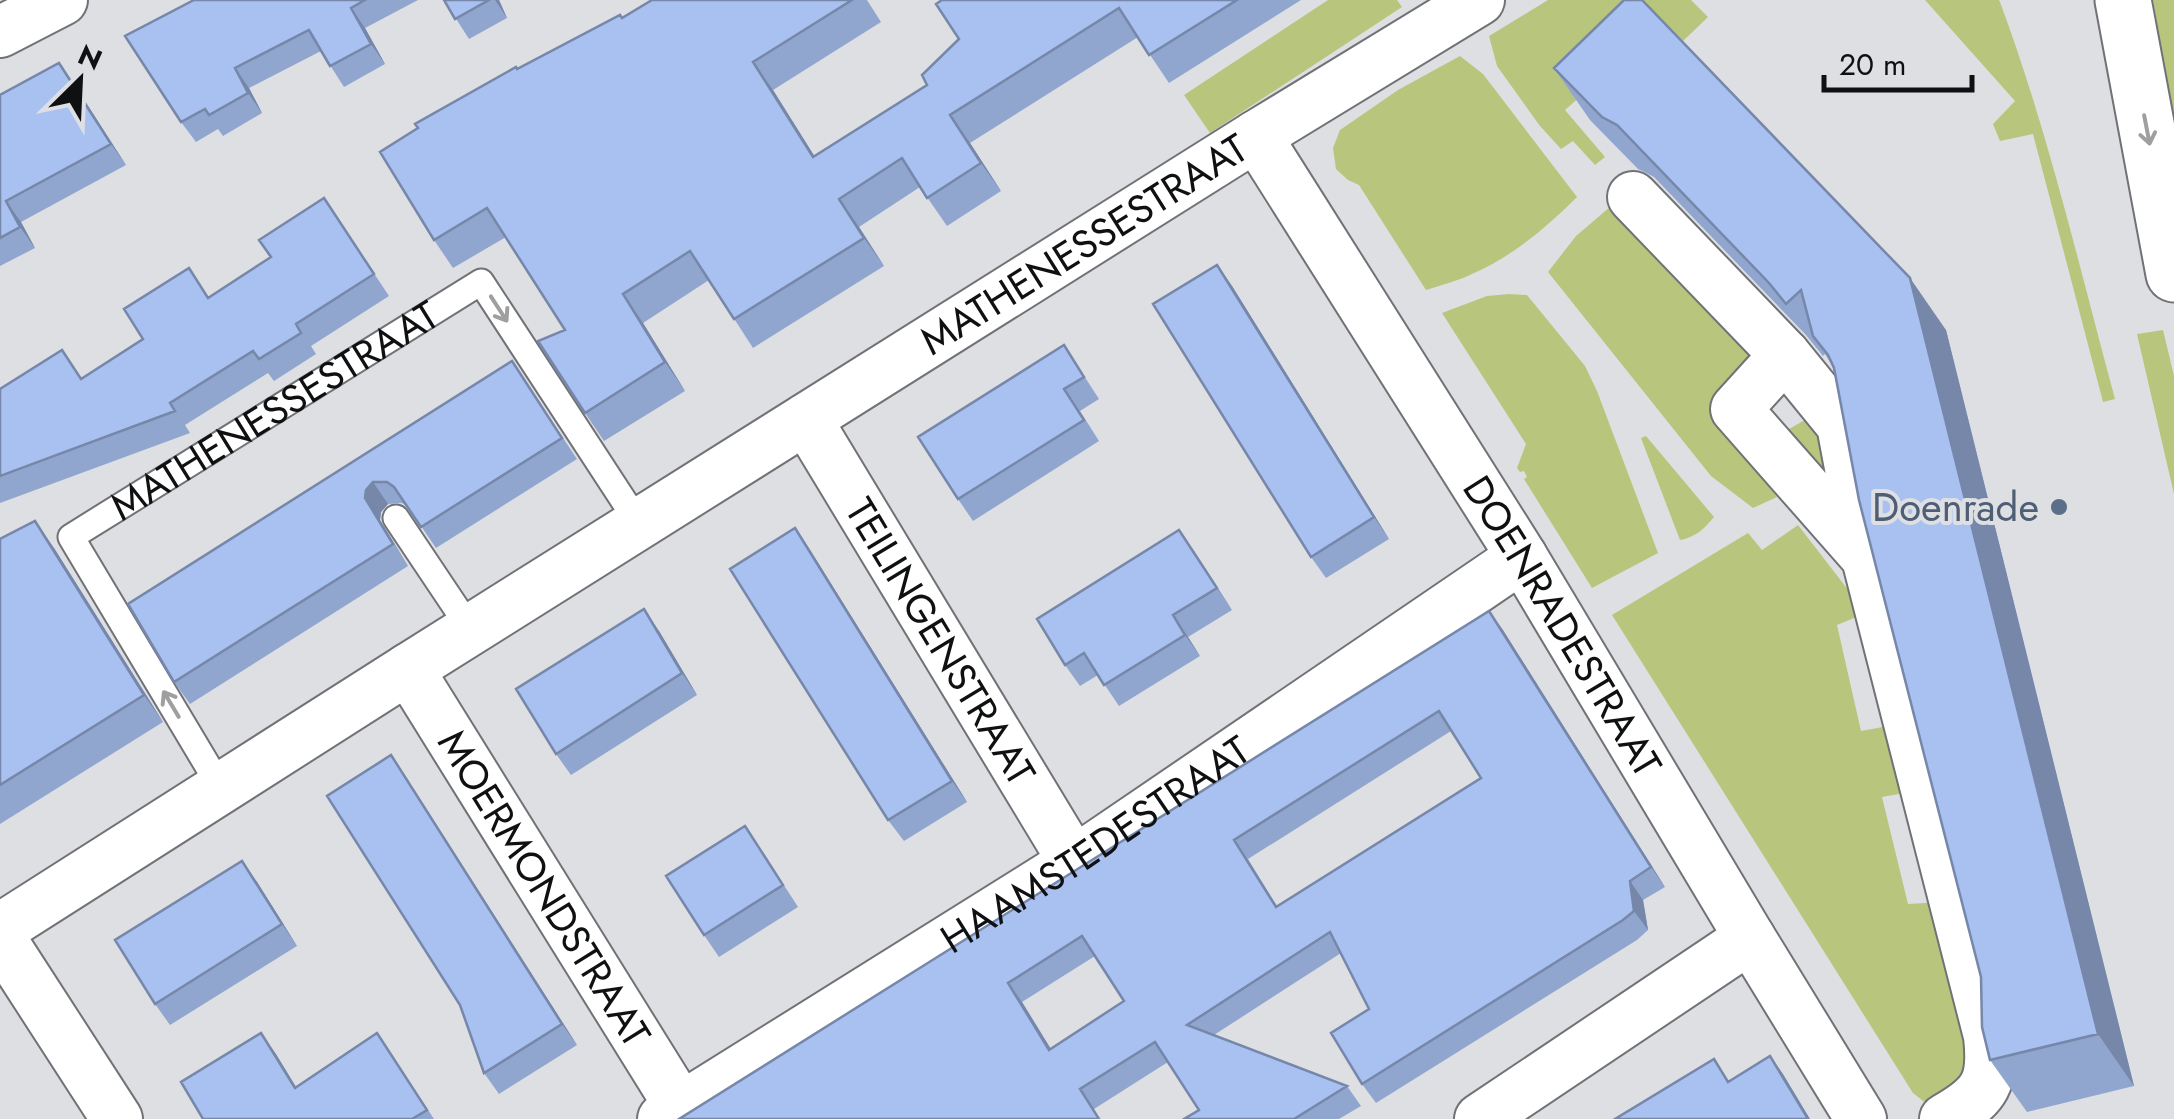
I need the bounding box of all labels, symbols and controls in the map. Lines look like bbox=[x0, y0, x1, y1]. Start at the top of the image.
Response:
north arrow bbox=[30, 30, 130, 130]
scale bar bbox=[1824, 30, 1972, 92]
text: N bbox=[71, 34, 108, 81]
text: 20 m bbox=[1839, 43, 1906, 86]
one-way arrow bbox=[2138, 114, 2157, 146]
street label: MATHENESSESTRAAT bbox=[909, 119, 1259, 369]
street label: MATHENESSESTRAAT bbox=[99, 286, 450, 535]
one-way arrow bbox=[489, 295, 509, 322]
street label: DOENRADESTRAAT bbox=[1449, 464, 1676, 788]
place label: Doenrade bbox=[1872, 478, 2039, 536]
street label: TEILINGENSTRAAT bbox=[831, 487, 1050, 796]
marker: Doenrade bbox=[2048, 496, 2070, 518]
one-way arrow bbox=[161, 690, 181, 719]
street label: MOERMONDSTRAAT bbox=[424, 718, 665, 1058]
street label: HAAMSTEDESTRAAT bbox=[929, 721, 1262, 967]

